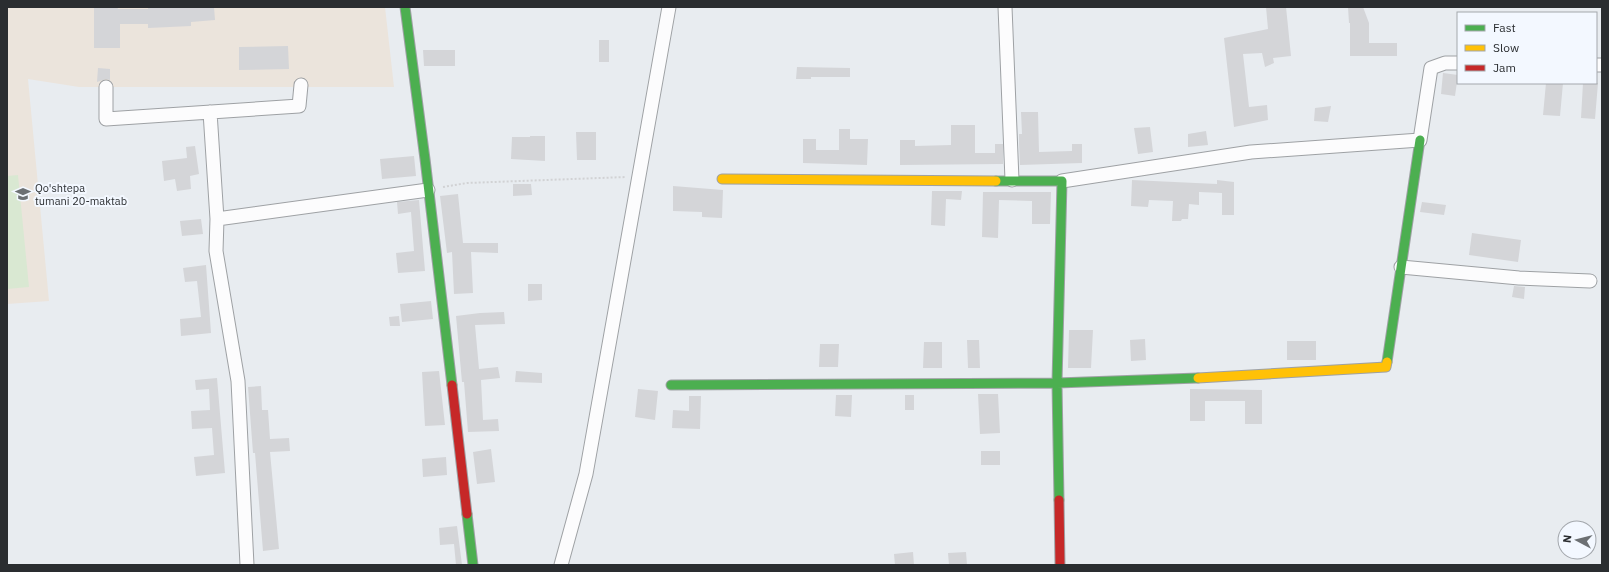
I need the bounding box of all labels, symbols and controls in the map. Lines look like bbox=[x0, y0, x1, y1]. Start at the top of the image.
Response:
legend bbox=[1457, 12, 1597, 84]
text: Fast bbox=[1493, 20, 1516, 35]
text: Slow bbox=[1493, 40, 1519, 55]
text: Jam bbox=[1493, 60, 1516, 75]
place label: Qo'shtepa tumani 20-maktab bbox=[35, 181, 127, 208]
school or university icon: Qo'shtepa tumani 20-maktab bbox=[14, 185, 32, 203]
north arrow bbox=[1557, 520, 1597, 560]
text: N bbox=[1560, 534, 1575, 544]

